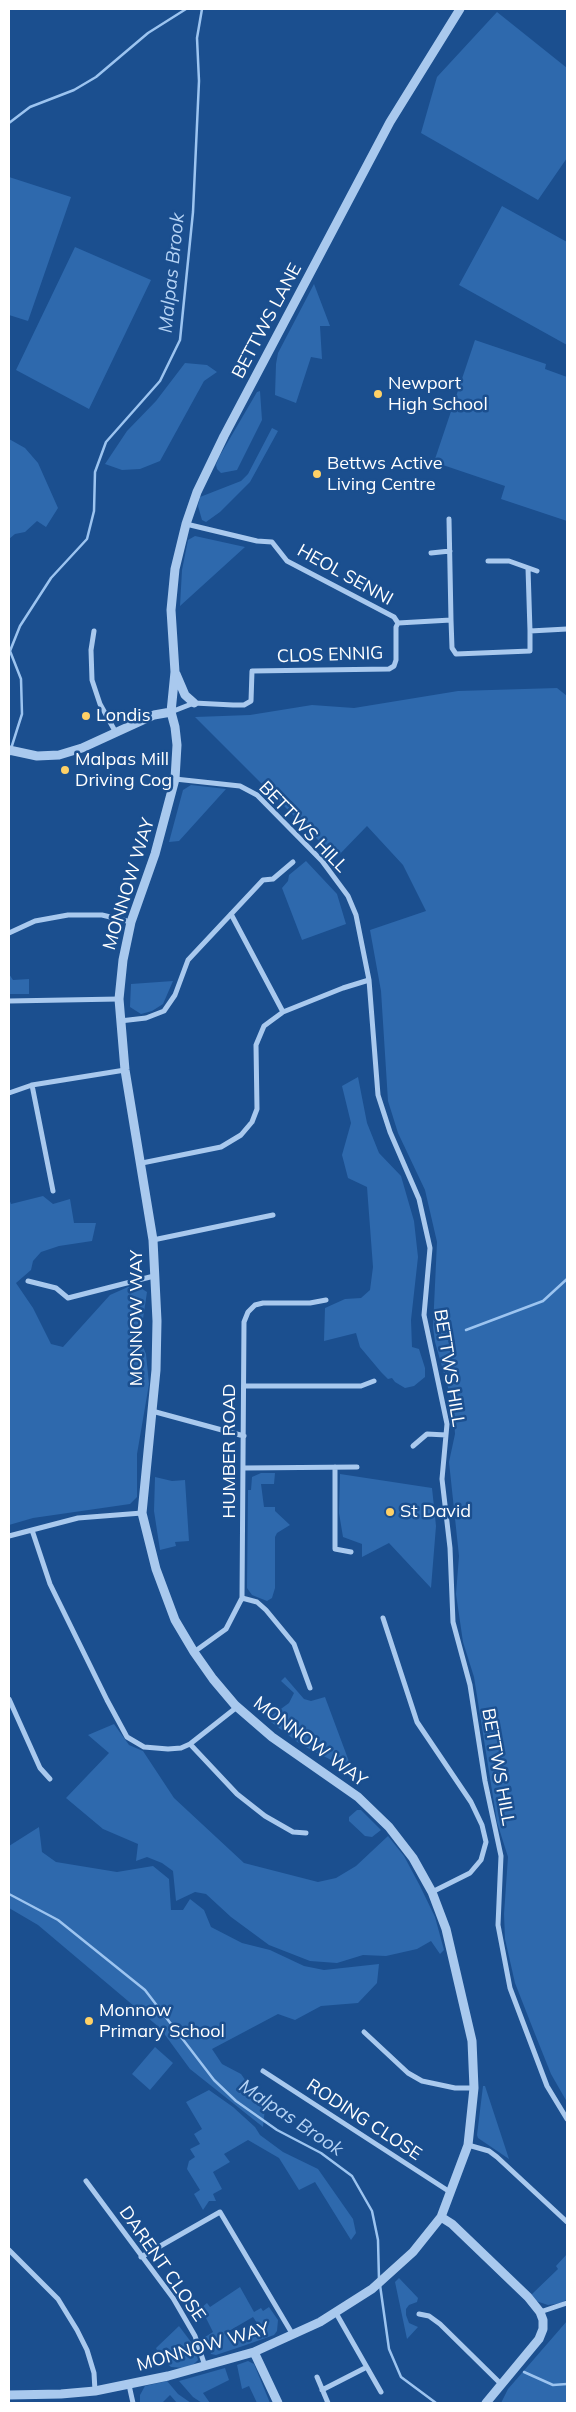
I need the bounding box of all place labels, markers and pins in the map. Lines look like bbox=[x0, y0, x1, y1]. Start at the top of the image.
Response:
place label: Newport High School bbox=[388, 373, 488, 416]
marker: Newport High School bbox=[372, 388, 384, 400]
place label: Bettws Active Living Centre bbox=[327, 453, 442, 496]
marker: Bettws Active Living Centre bbox=[311, 468, 323, 480]
place label: Londis bbox=[96, 705, 151, 727]
marker: Londis bbox=[80, 710, 92, 722]
place label: Malpas Mill Driving Cog bbox=[75, 749, 172, 792]
marker: Malpas Mill Driving Cog bbox=[59, 764, 71, 776]
place label: St David bbox=[400, 1501, 471, 1523]
marker: St David bbox=[384, 1506, 396, 1518]
place label: Monnow Primary School bbox=[99, 2000, 225, 2042]
marker: Monnow Primary School bbox=[83, 2015, 95, 2027]

